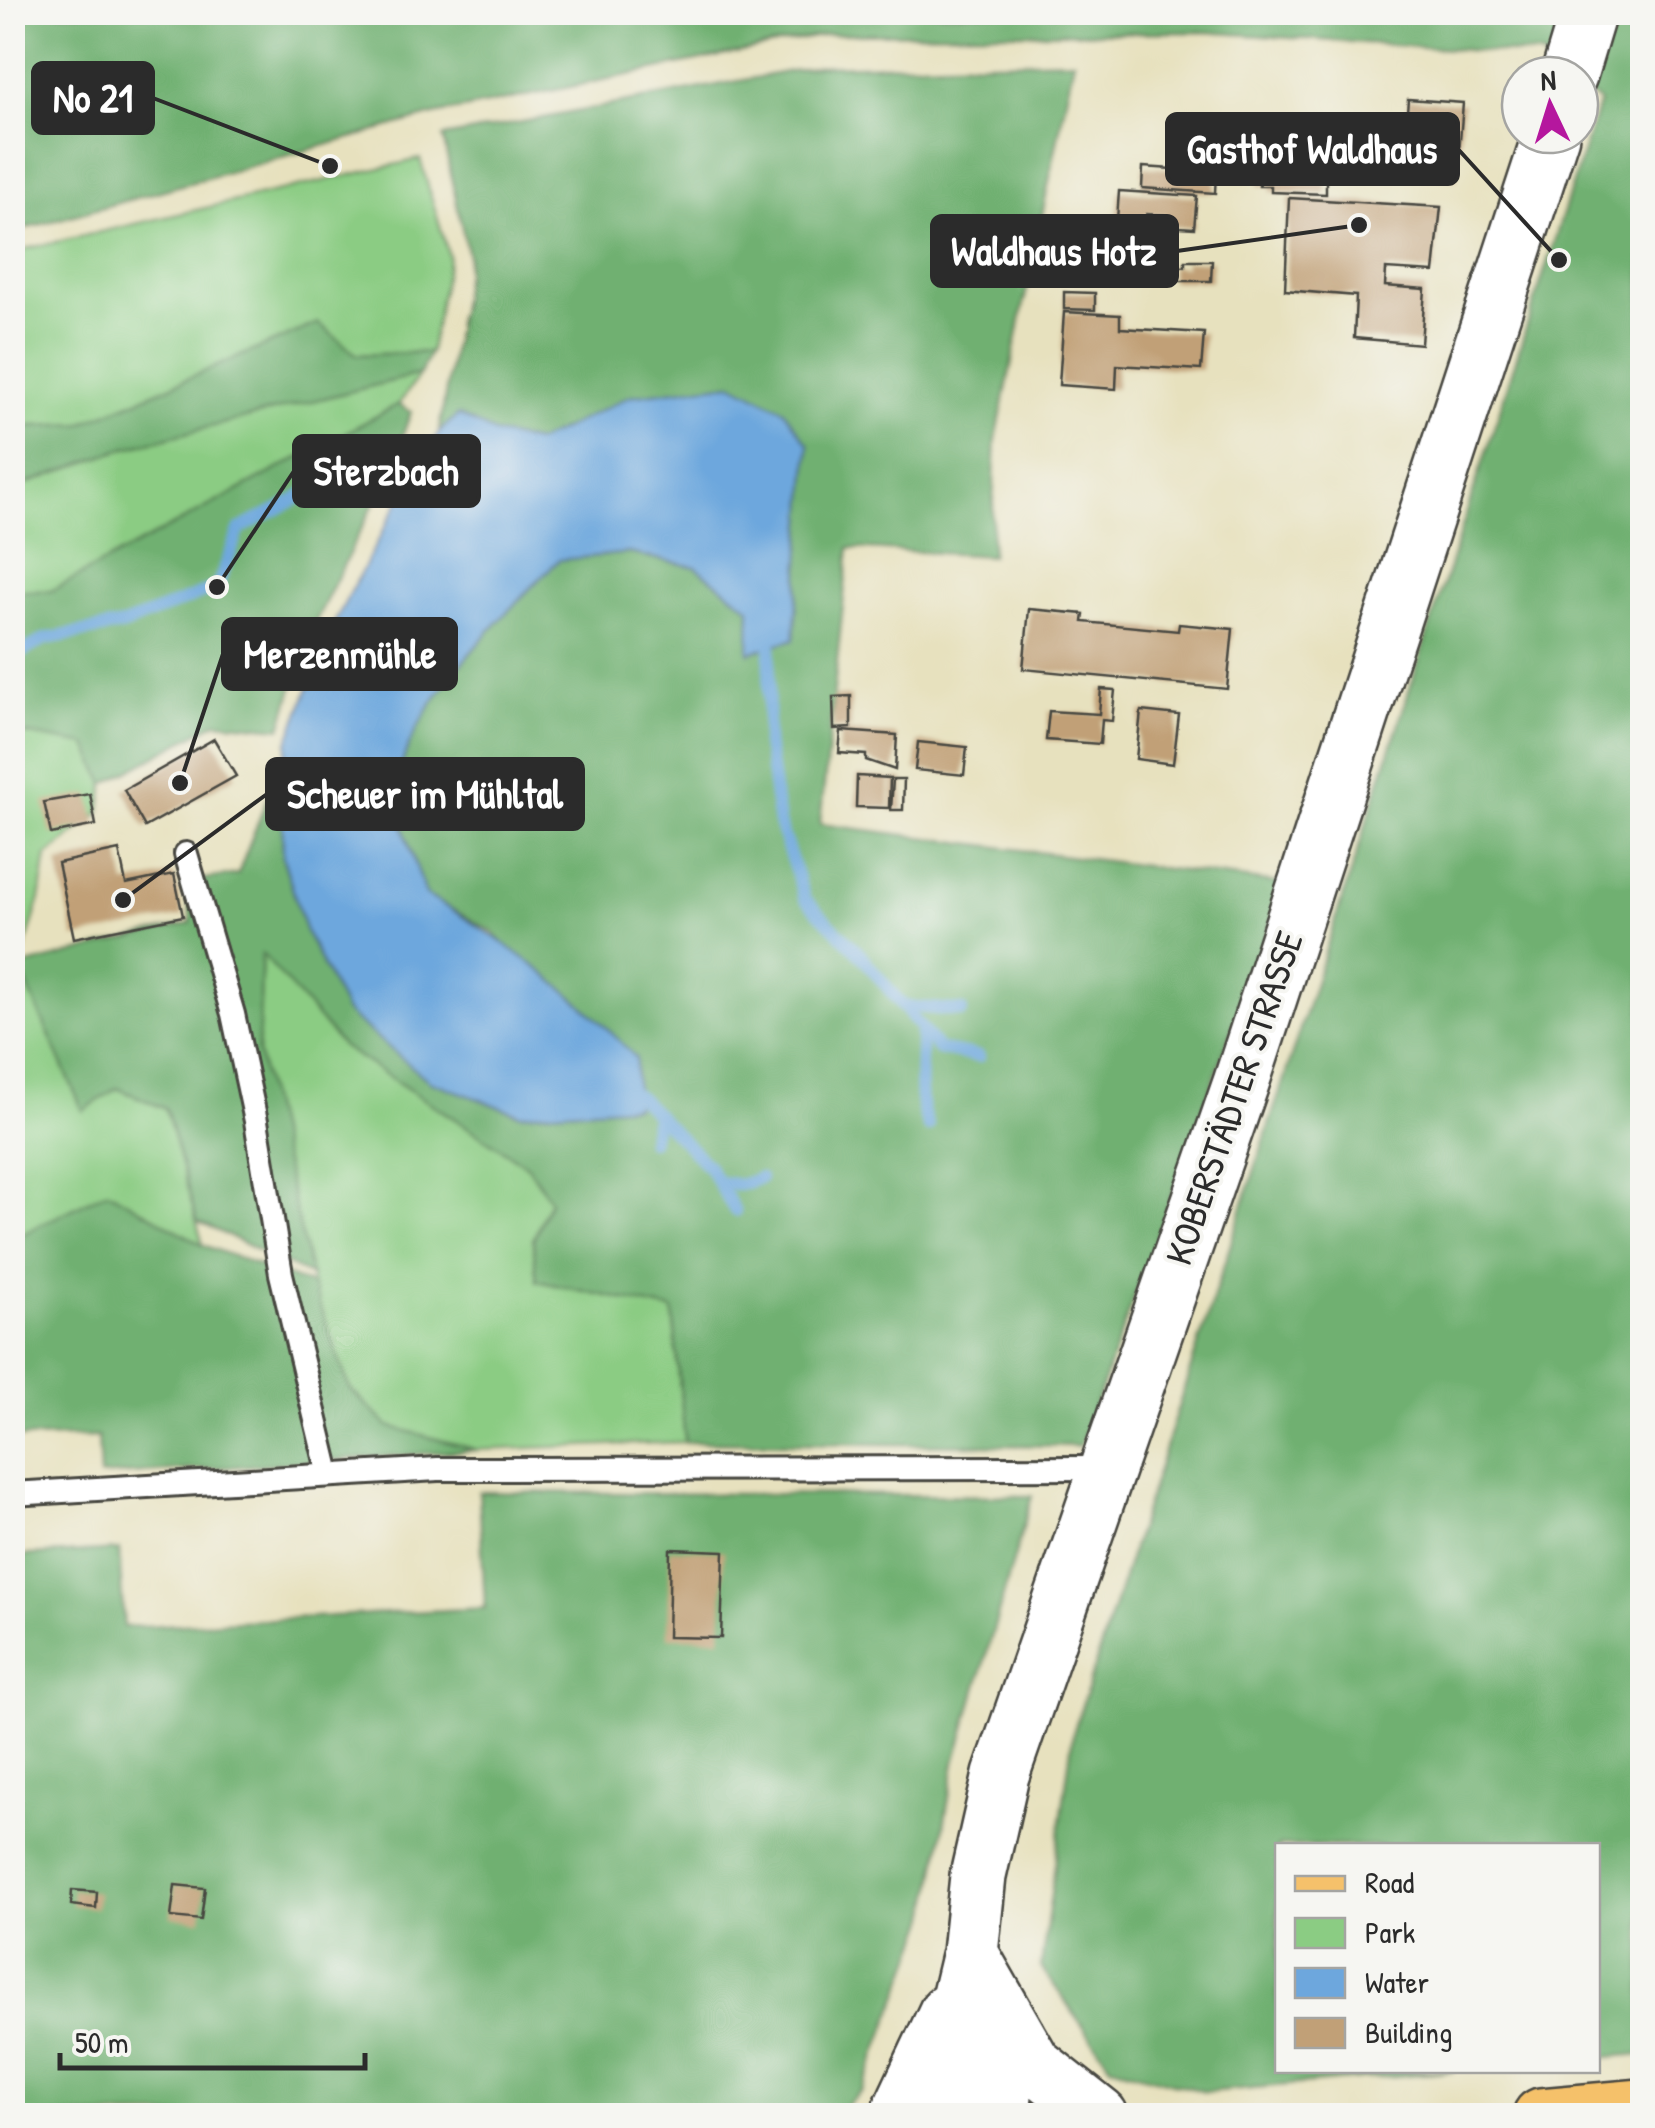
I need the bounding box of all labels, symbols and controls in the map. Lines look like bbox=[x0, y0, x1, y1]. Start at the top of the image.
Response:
north arrow bbox=[1500, 55, 1600, 155]
text: N bbox=[1539, 61, 1557, 100]
callout: No 21 bbox=[33, 63, 153, 133]
text: No 21 bbox=[53, 70, 133, 124]
callout: Gasthof Waldhaus bbox=[1167, 114, 1458, 184]
text: Gasthof Waldhaus bbox=[1187, 121, 1437, 175]
callout: Waldhaus Hotz bbox=[932, 216, 1177, 286]
text: Waldhaus Hotz bbox=[951, 223, 1157, 277]
callout: Sterzbach bbox=[294, 436, 479, 506]
text: Sterzbach bbox=[313, 443, 459, 497]
callout: Merzenmühle bbox=[223, 619, 456, 689]
text: Merzenmühle bbox=[244, 626, 436, 680]
callout: Scheuer im Mühltal bbox=[267, 759, 583, 829]
text: Scheuer im Mühltal bbox=[287, 766, 564, 820]
street label: KOBERSTÄDTER STRASSE bbox=[1152, 924, 1315, 1271]
legend bbox=[1275, 1843, 1600, 2073]
text: Road bbox=[1365, 1862, 1414, 1902]
text: Park bbox=[1365, 1912, 1415, 1952]
text: Water bbox=[1365, 1962, 1430, 2002]
scale bar bbox=[60, 2008, 365, 2070]
text: Building bbox=[1365, 2012, 1452, 2052]
text: 50 m bbox=[75, 2022, 128, 2062]

